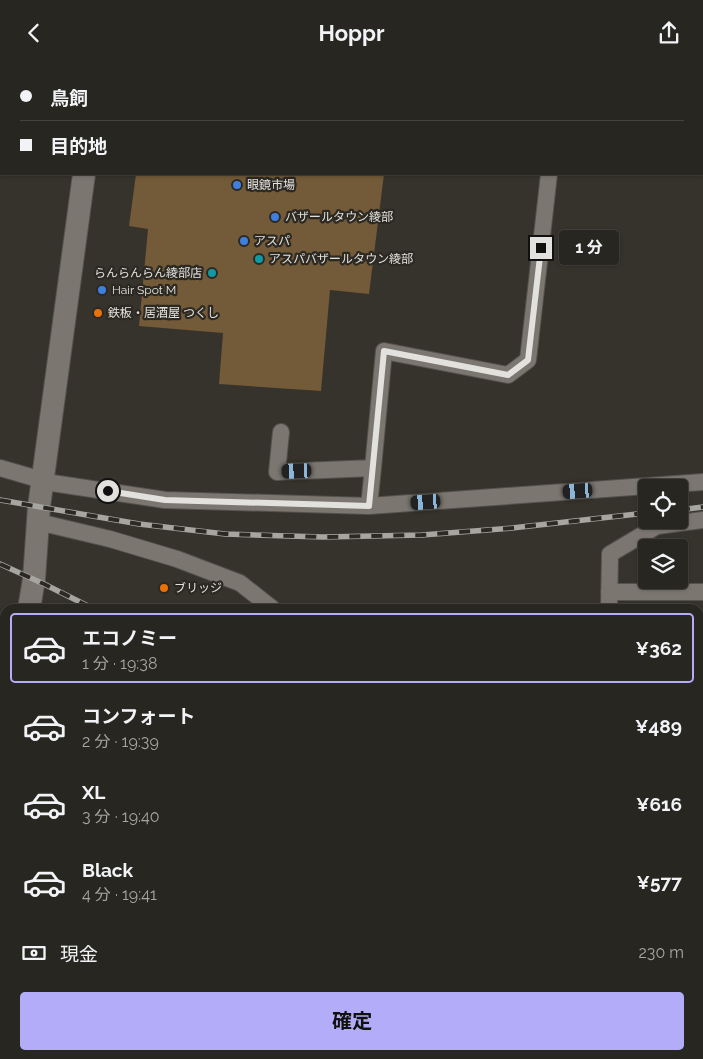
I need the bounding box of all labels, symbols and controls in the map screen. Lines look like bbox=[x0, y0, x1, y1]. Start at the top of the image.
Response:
icon: back bbox=[20, 19, 48, 47]
icon: share bbox=[655, 19, 683, 47]
text: Hoppr bbox=[319, 20, 384, 46]
text: 鳥飼 bbox=[50, 87, 88, 109]
text: 目的地 bbox=[50, 135, 107, 157]
place label: 眼鏡市場 bbox=[247, 178, 295, 192]
marker: 眼鏡市場 bbox=[231, 179, 243, 191]
place label: バザールタウン綾部 bbox=[285, 210, 393, 224]
marker: バザールタウン綾部 bbox=[269, 211, 281, 223]
callout: 1 分 bbox=[558, 231, 618, 265]
place label: アスパ bbox=[254, 234, 290, 248]
marker: アスパ bbox=[238, 235, 250, 247]
route end bbox=[530, 237, 552, 259]
text: 1 分 bbox=[575, 238, 603, 257]
place label: アスパバザールタウン綾部 bbox=[269, 252, 413, 266]
marker: アスパバザールタウン綾部 bbox=[253, 253, 265, 265]
place label: らんらんらん綾部店 bbox=[94, 266, 202, 280]
marker: らんらんらん綾部店 bbox=[206, 267, 218, 279]
place label: Hair Spot M bbox=[112, 283, 176, 297]
marker: Hair Spot M bbox=[96, 284, 108, 296]
place label: 鉄板・居酒屋 つくし bbox=[108, 306, 219, 320]
marker: 鉄板・居酒屋 つくし bbox=[92, 307, 104, 319]
car bbox=[281, 463, 312, 479]
map controls bbox=[638, 479, 688, 589]
button: locate bbox=[638, 479, 688, 529]
route start bbox=[97, 480, 119, 502]
car bbox=[562, 482, 593, 500]
car bbox=[410, 493, 441, 511]
button: layers bbox=[638, 539, 688, 589]
place label: ブリッジ bbox=[174, 581, 222, 595]
marker: ブリッジ bbox=[158, 582, 170, 594]
icon: car bbox=[22, 626, 67, 671]
text: エコノミー bbox=[82, 627, 177, 649]
text: ¥362 bbox=[636, 637, 682, 659]
text: 1 分 · 19:38 bbox=[82, 654, 157, 673]
icon: car bbox=[22, 704, 67, 749]
text: コンフォート bbox=[82, 705, 195, 727]
text: ¥489 bbox=[635, 715, 682, 737]
text: 2 分 · 19:39 bbox=[82, 732, 159, 751]
text: XL bbox=[82, 781, 105, 803]
icon: car bbox=[22, 782, 67, 827]
text: ¥616 bbox=[636, 793, 682, 815]
text: 3 分 · 19:40 bbox=[82, 807, 160, 826]
text: Black bbox=[82, 859, 133, 881]
icon: car bbox=[22, 860, 67, 905]
text: ¥577 bbox=[637, 871, 682, 893]
text: 4 分 · 19:41 bbox=[82, 885, 157, 904]
icon: cash bbox=[20, 939, 48, 967]
text: 現金 bbox=[60, 943, 98, 965]
text: 230 m bbox=[639, 943, 684, 962]
button: 確定 bbox=[20, 992, 684, 1050]

